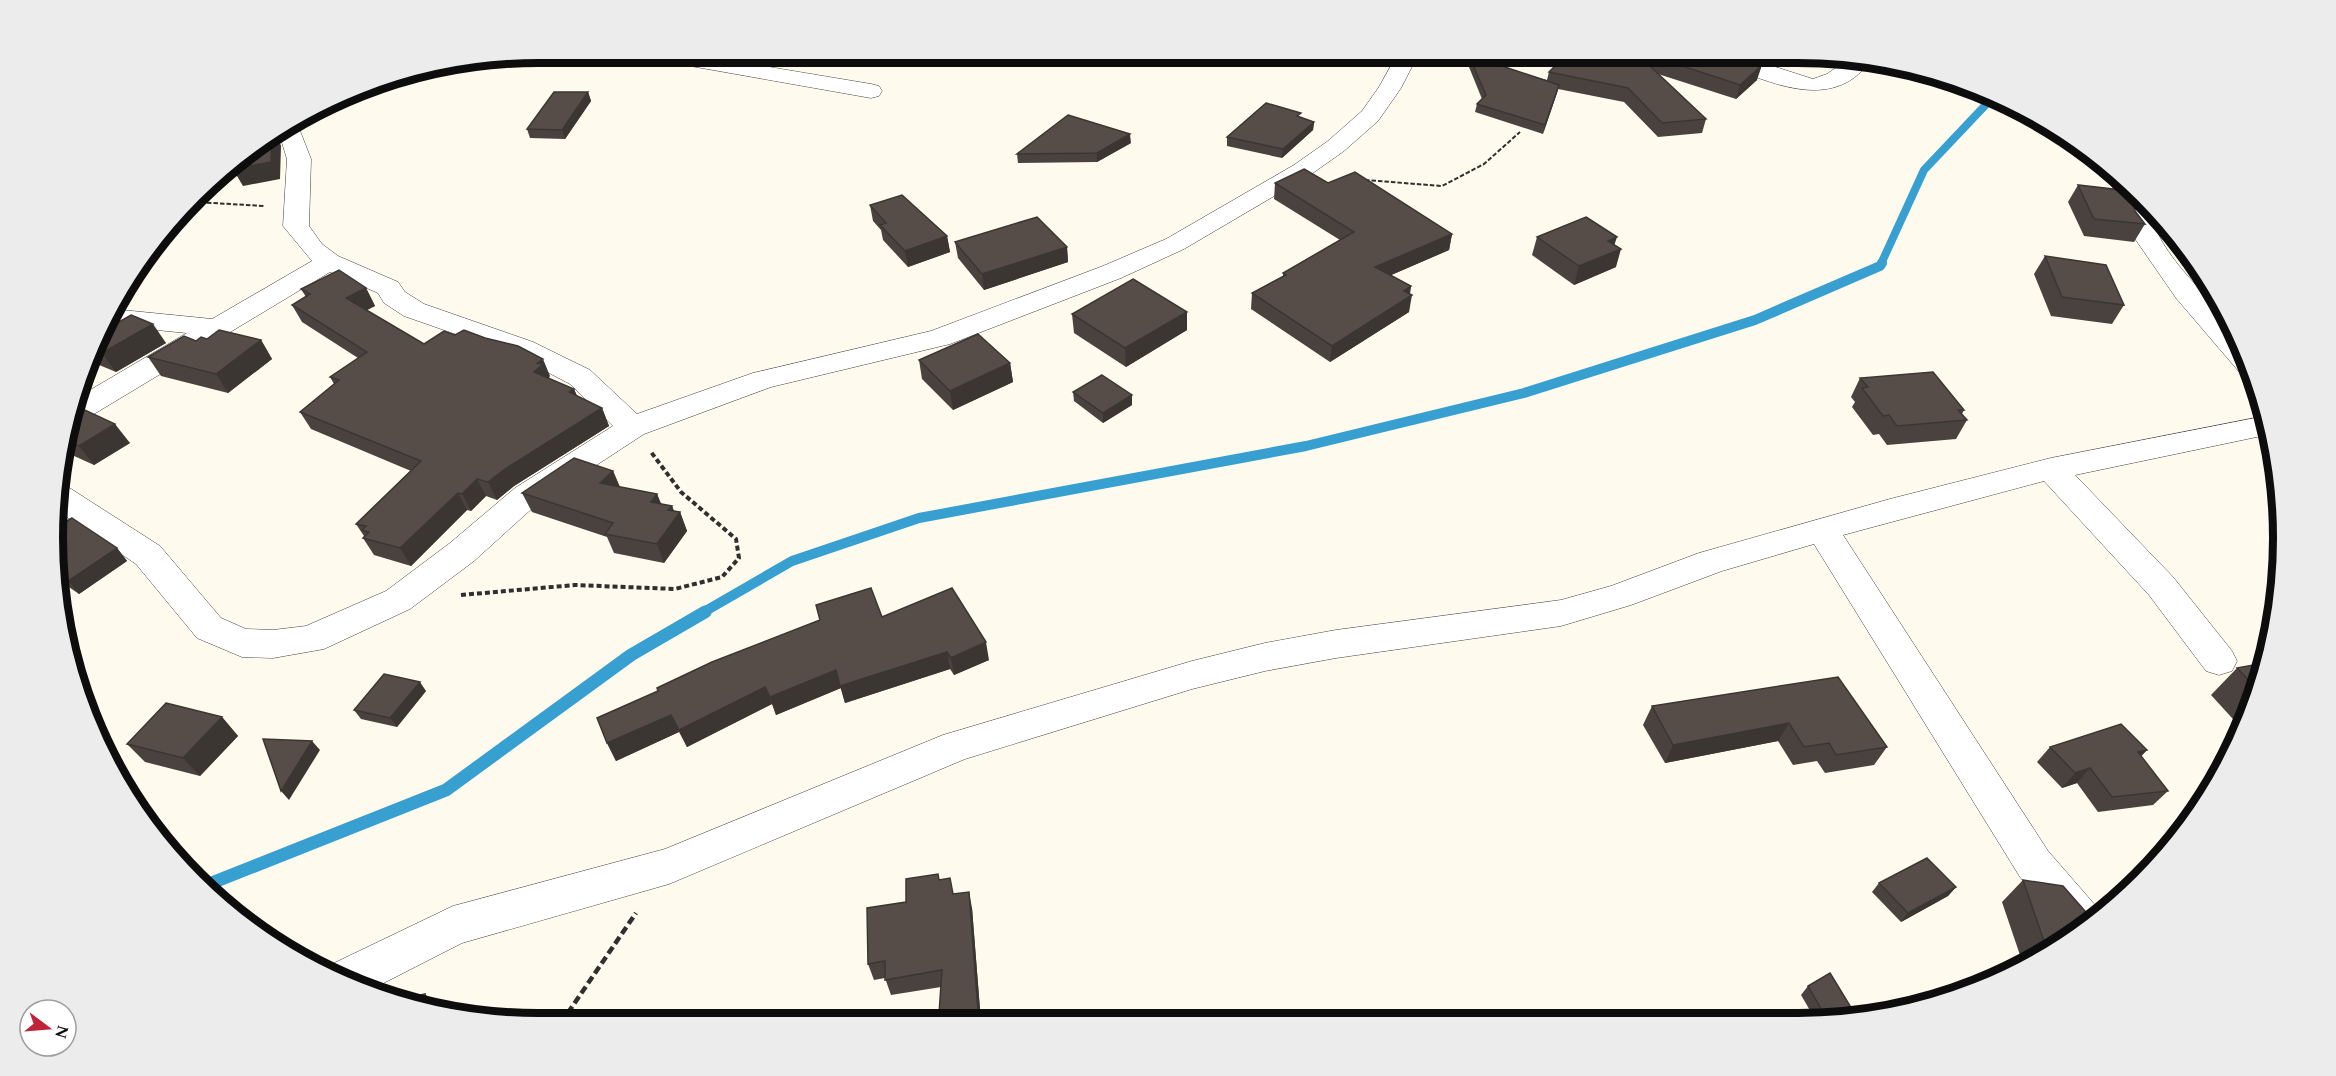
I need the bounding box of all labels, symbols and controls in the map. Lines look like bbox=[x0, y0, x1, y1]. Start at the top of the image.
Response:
north arrow bbox=[18, 998, 78, 1058]
text: N bbox=[48, 1022, 75, 1041]

